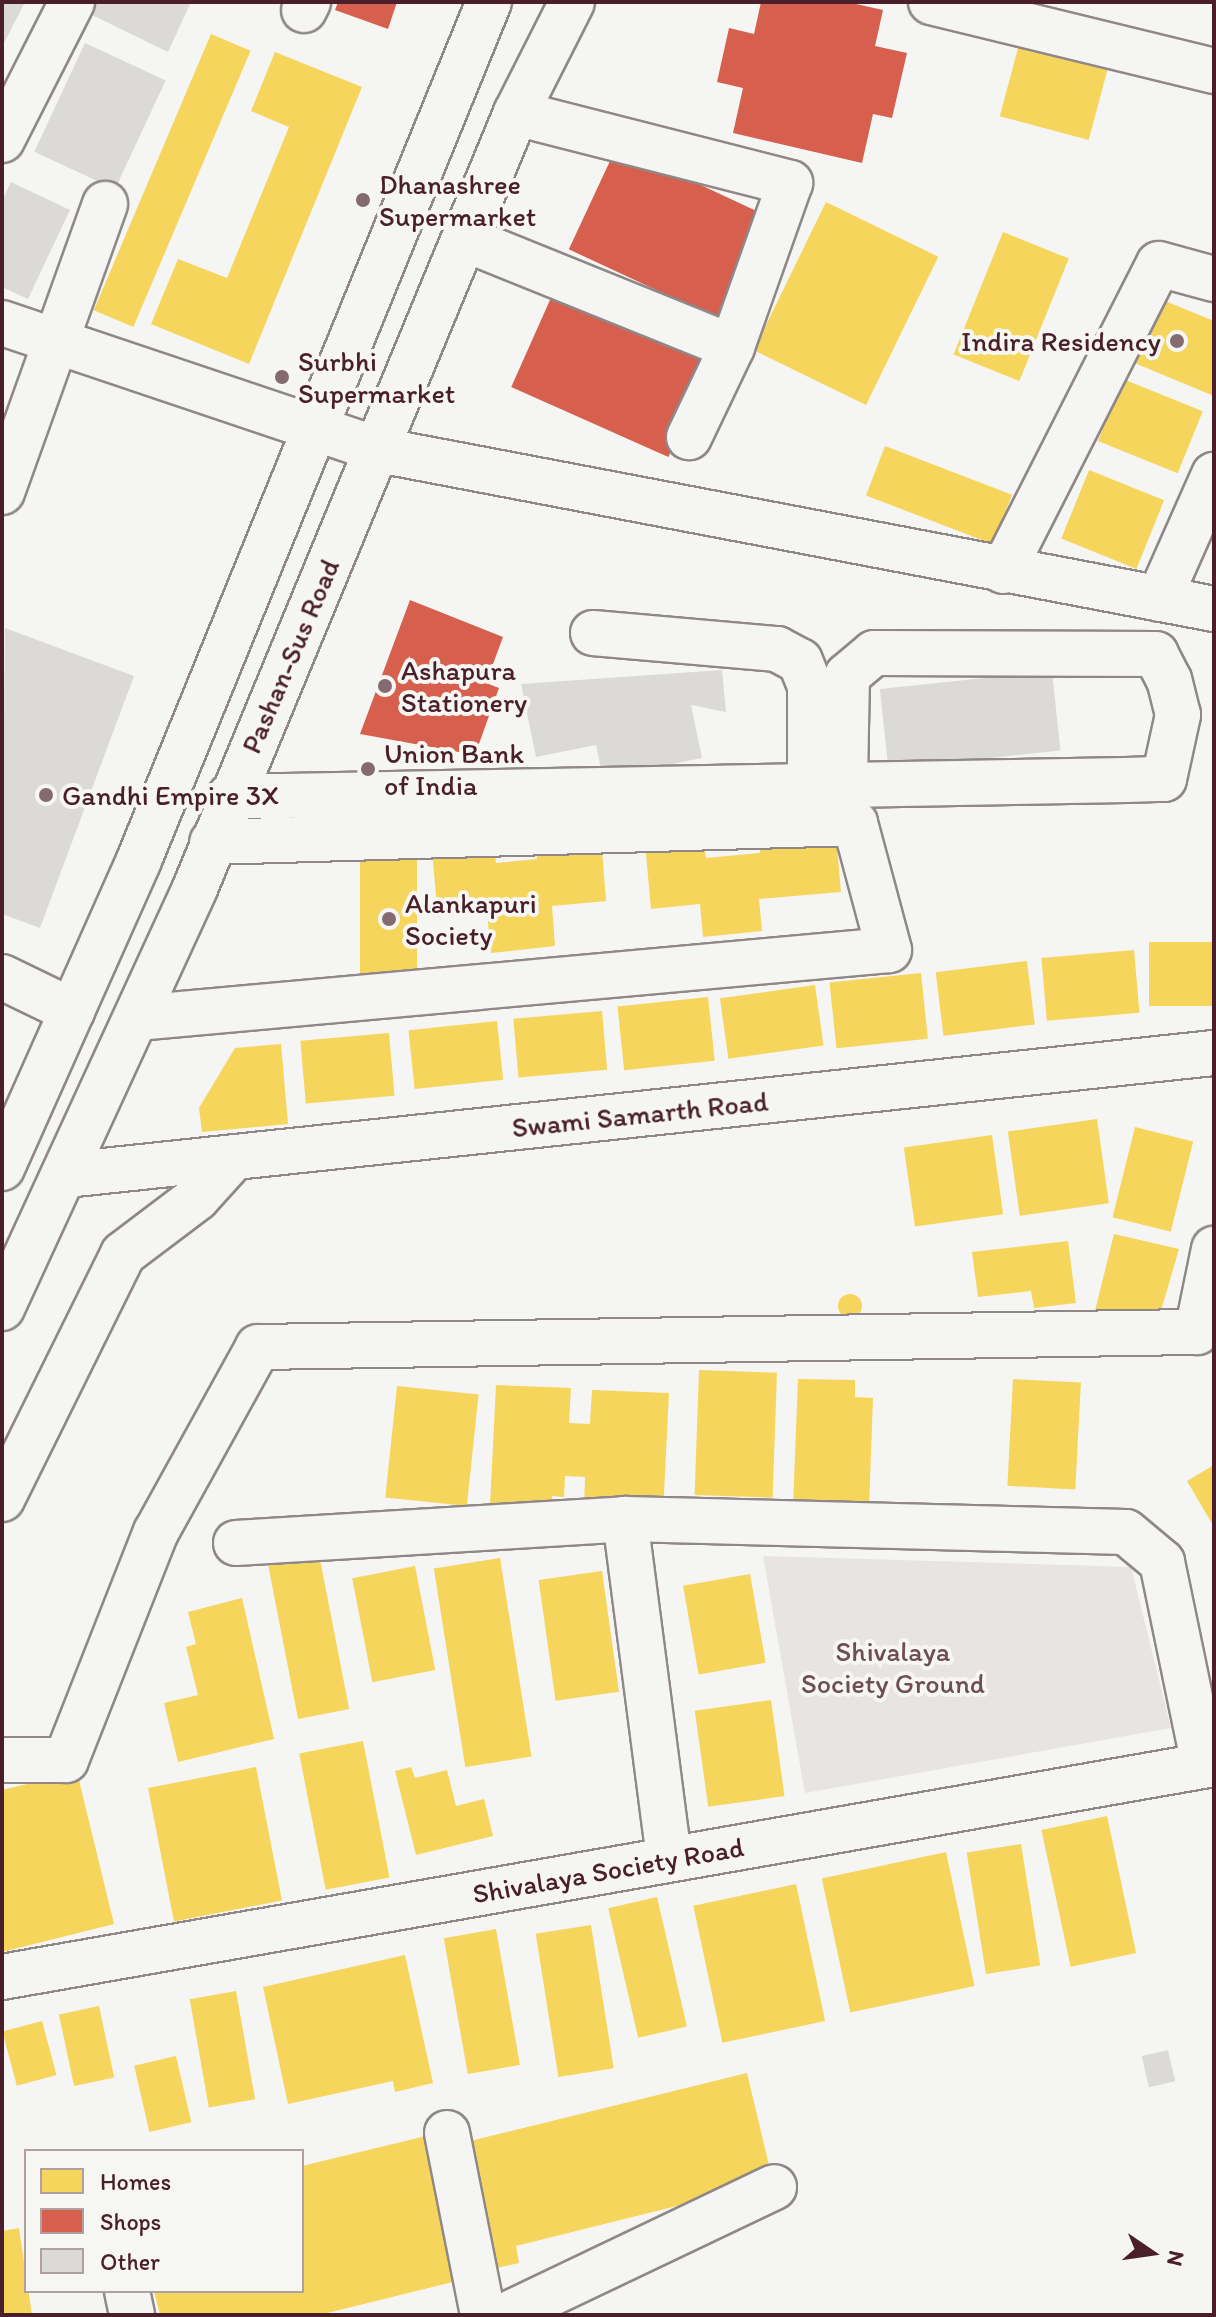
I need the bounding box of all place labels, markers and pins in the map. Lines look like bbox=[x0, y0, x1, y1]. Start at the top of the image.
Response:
place label: Dhanashree Supermarket bbox=[379, 167, 536, 233]
marker: Dhanashree Supermarket bbox=[354, 191, 372, 209]
place label: Indira Residency bbox=[961, 324, 1161, 358]
marker: Indira Residency bbox=[1168, 332, 1186, 350]
place label: Surbhi Supermarket bbox=[298, 344, 455, 410]
marker: Surbhi Supermarket bbox=[273, 368, 291, 386]
place label: Ashapura Stationery bbox=[401, 653, 527, 719]
marker: Ashapura Stationery bbox=[376, 677, 394, 695]
place label: Union Bank of India bbox=[384, 736, 524, 802]
marker: Union Bank of India bbox=[359, 760, 377, 778]
place label: Gandhi Empire 3X bbox=[62, 778, 279, 812]
marker: Gandhi Empire 3X bbox=[37, 786, 55, 804]
place label: Alankapuri Society bbox=[405, 886, 537, 952]
marker: Alankapuri Society bbox=[380, 910, 398, 928]

